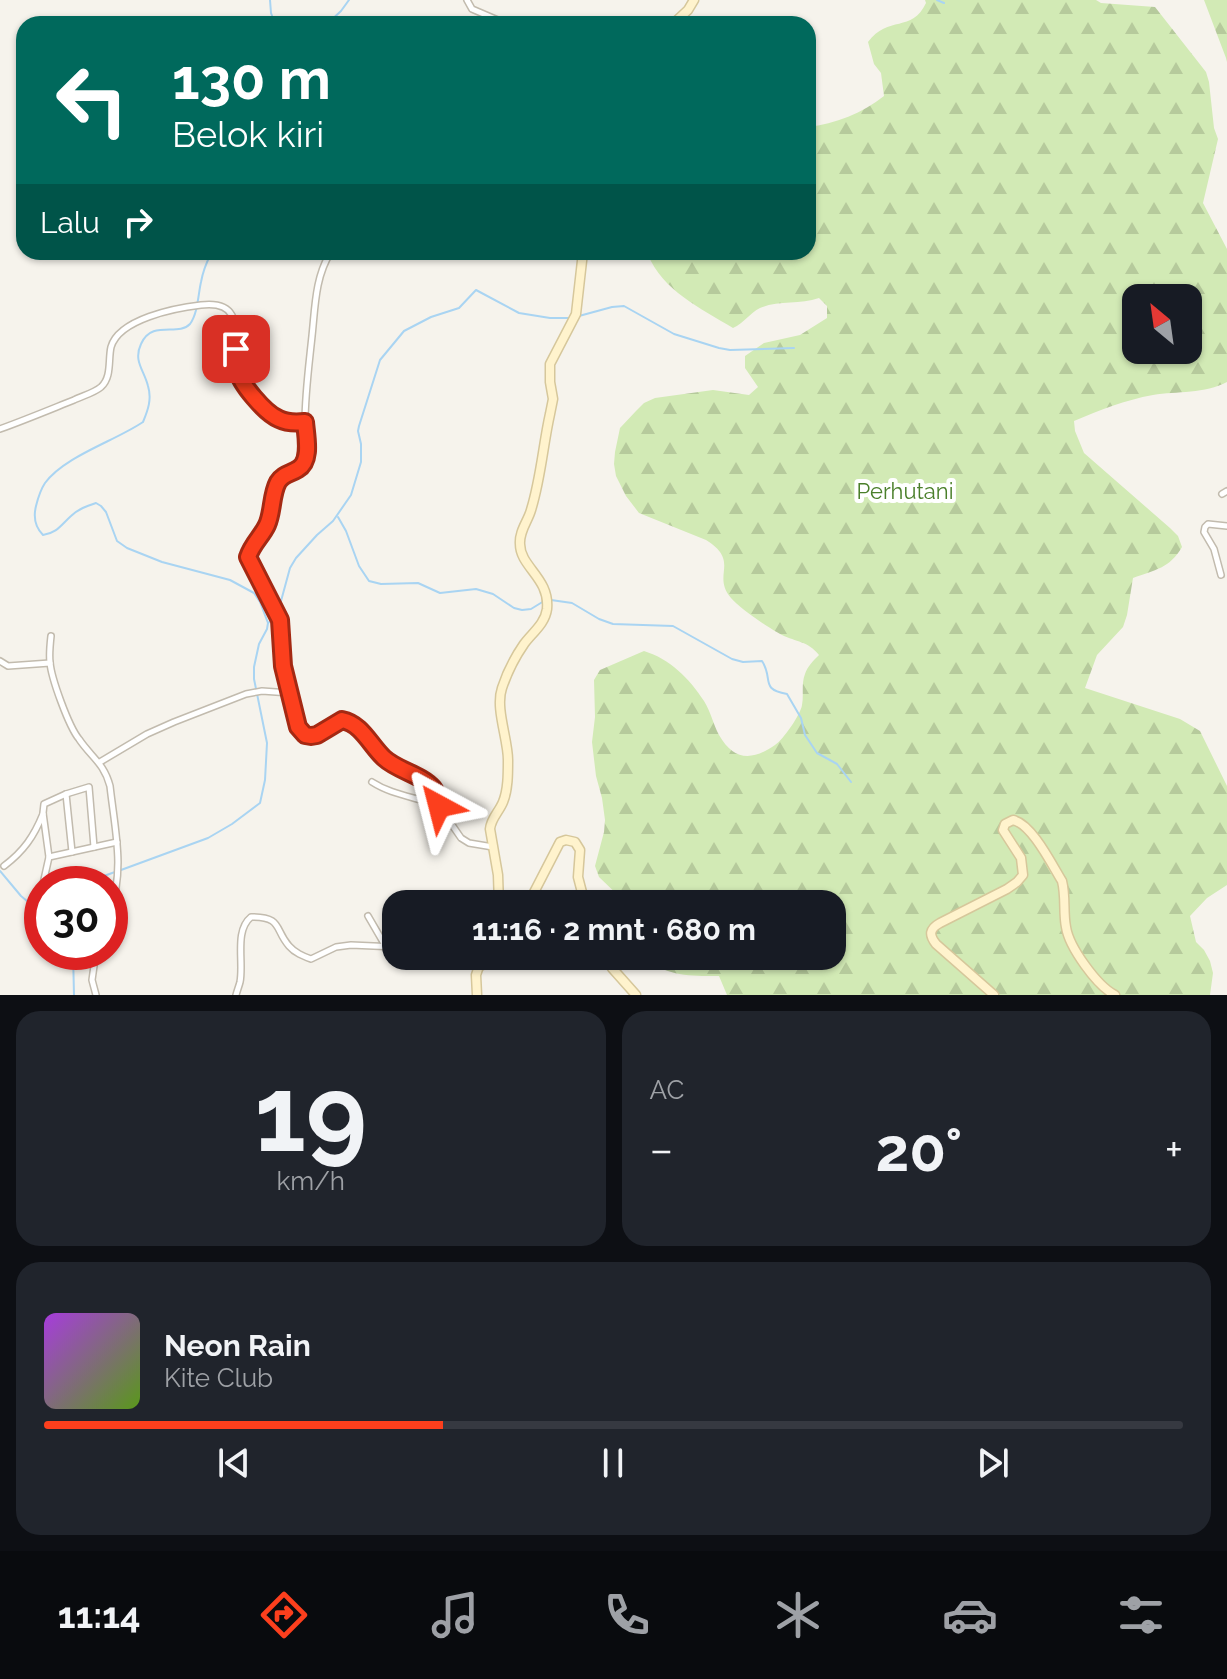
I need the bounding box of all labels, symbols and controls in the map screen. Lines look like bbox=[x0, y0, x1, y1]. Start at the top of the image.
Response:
text: 130 m bbox=[172, 46, 331, 112]
icon: left bbox=[40, 48, 144, 152]
text: Belok kiri bbox=[172, 113, 324, 155]
icon: right bbox=[116, 200, 160, 244]
text: Lalu bbox=[40, 205, 100, 240]
north arrow bbox=[1122, 284, 1202, 364]
map controls bbox=[1122, 284, 1202, 364]
pin bbox=[202, 315, 270, 383]
icon: arrive bbox=[214, 327, 258, 371]
park label: Perhutani bbox=[857, 478, 953, 504]
position arrow bbox=[397, 764, 481, 848]
speed limit sign: 30 bbox=[24, 866, 128, 970]
text: 11:16 · 2 mnt · 680 m bbox=[472, 912, 756, 947]
text: 19 bbox=[254, 1053, 367, 1175]
text: AC bbox=[650, 1075, 684, 1105]
text: 20° bbox=[876, 1115, 962, 1185]
text: − bbox=[650, 1124, 673, 1175]
text: + bbox=[1165, 1124, 1183, 1175]
text: km/h bbox=[276, 1166, 345, 1196]
text: Neon Rain bbox=[164, 1328, 311, 1363]
text: Kite Club bbox=[164, 1363, 273, 1393]
icon: previous bbox=[212, 1441, 256, 1485]
icon: pause bbox=[591, 1441, 635, 1485]
icon: next bbox=[971, 1441, 1015, 1485]
icon: directions bbox=[256, 1587, 312, 1643]
icon: music bbox=[427, 1587, 483, 1643]
icon: phone bbox=[599, 1587, 655, 1643]
icon: climate bbox=[770, 1587, 826, 1643]
icon: car bbox=[942, 1587, 998, 1643]
icon: filters bbox=[1113, 1587, 1169, 1643]
text: 11:14 bbox=[58, 1594, 141, 1636]

